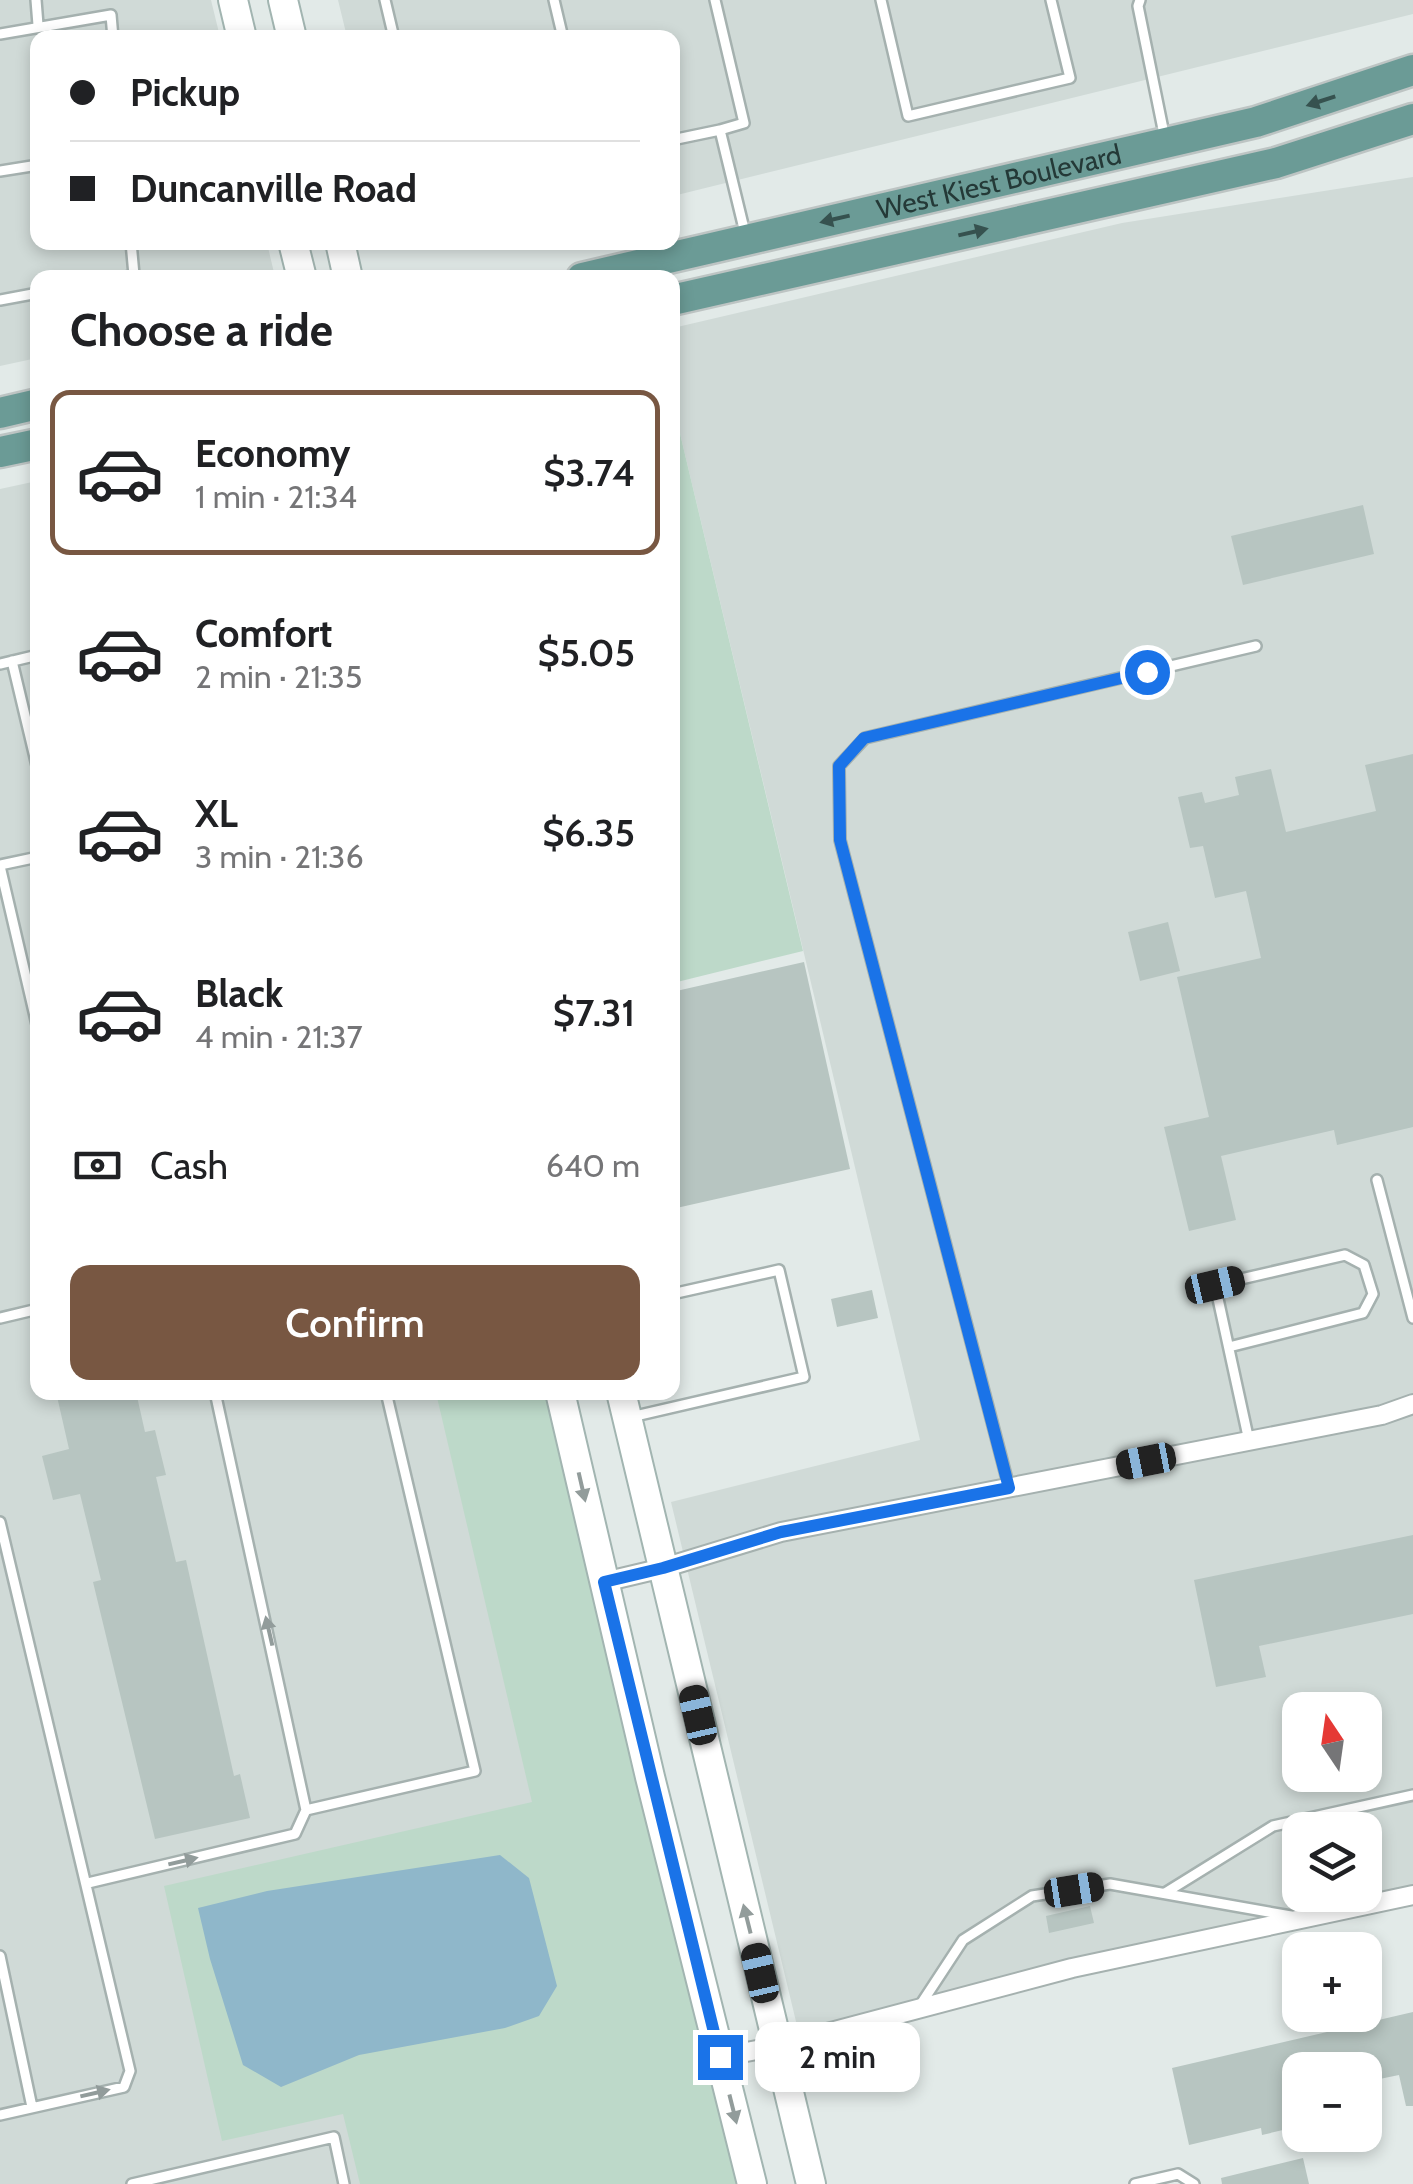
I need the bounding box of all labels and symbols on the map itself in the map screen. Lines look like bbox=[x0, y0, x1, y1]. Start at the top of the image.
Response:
one-way arrow bbox=[1305, 94, 1335, 109]
street label: West Kiest Boulevard bbox=[873, 137, 1125, 226]
one-way arrow bbox=[819, 212, 850, 227]
one-way arrow bbox=[958, 224, 989, 240]
route start bbox=[1125, 650, 1170, 695]
car bbox=[1182, 1264, 1248, 1306]
car bbox=[1114, 1441, 1178, 1481]
one-way arrow bbox=[575, 1472, 590, 1503]
one-way arrow bbox=[261, 1615, 276, 1646]
car bbox=[677, 1682, 719, 1748]
north arrow bbox=[1282, 1692, 1382, 1792]
one-way arrow bbox=[168, 1853, 199, 1868]
car bbox=[1042, 1870, 1106, 1910]
one-way arrow bbox=[739, 1903, 755, 1934]
car bbox=[739, 1940, 781, 2006]
callout: 2 min bbox=[755, 2022, 920, 2092]
route end bbox=[698, 2035, 743, 2080]
one-way arrow bbox=[80, 2085, 111, 2101]
one-way arrow bbox=[726, 2094, 741, 2125]

